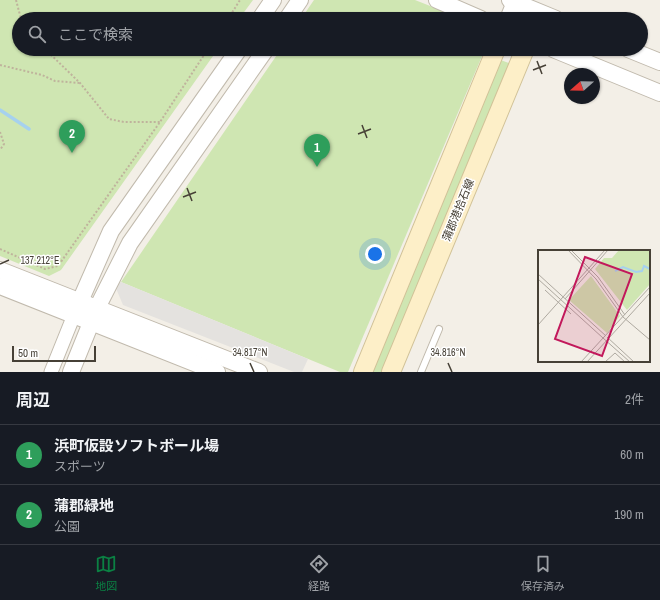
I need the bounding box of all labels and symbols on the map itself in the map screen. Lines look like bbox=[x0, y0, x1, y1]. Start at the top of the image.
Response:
north arrow bbox=[564, 68, 600, 104]
pin: 2 bbox=[59, 120, 85, 153]
pin: 1 bbox=[304, 134, 330, 167]
street label: 蒲郡港拾石線 bbox=[439, 177, 477, 243]
your location bbox=[365, 244, 385, 264]
inset map bbox=[538, 250, 650, 362]
text: 137.212°E bbox=[20, 254, 60, 267]
scale bar bbox=[12, 344, 96, 363]
text: 34.817°N bbox=[233, 346, 268, 359]
text: 34.816°N bbox=[431, 346, 466, 359]

